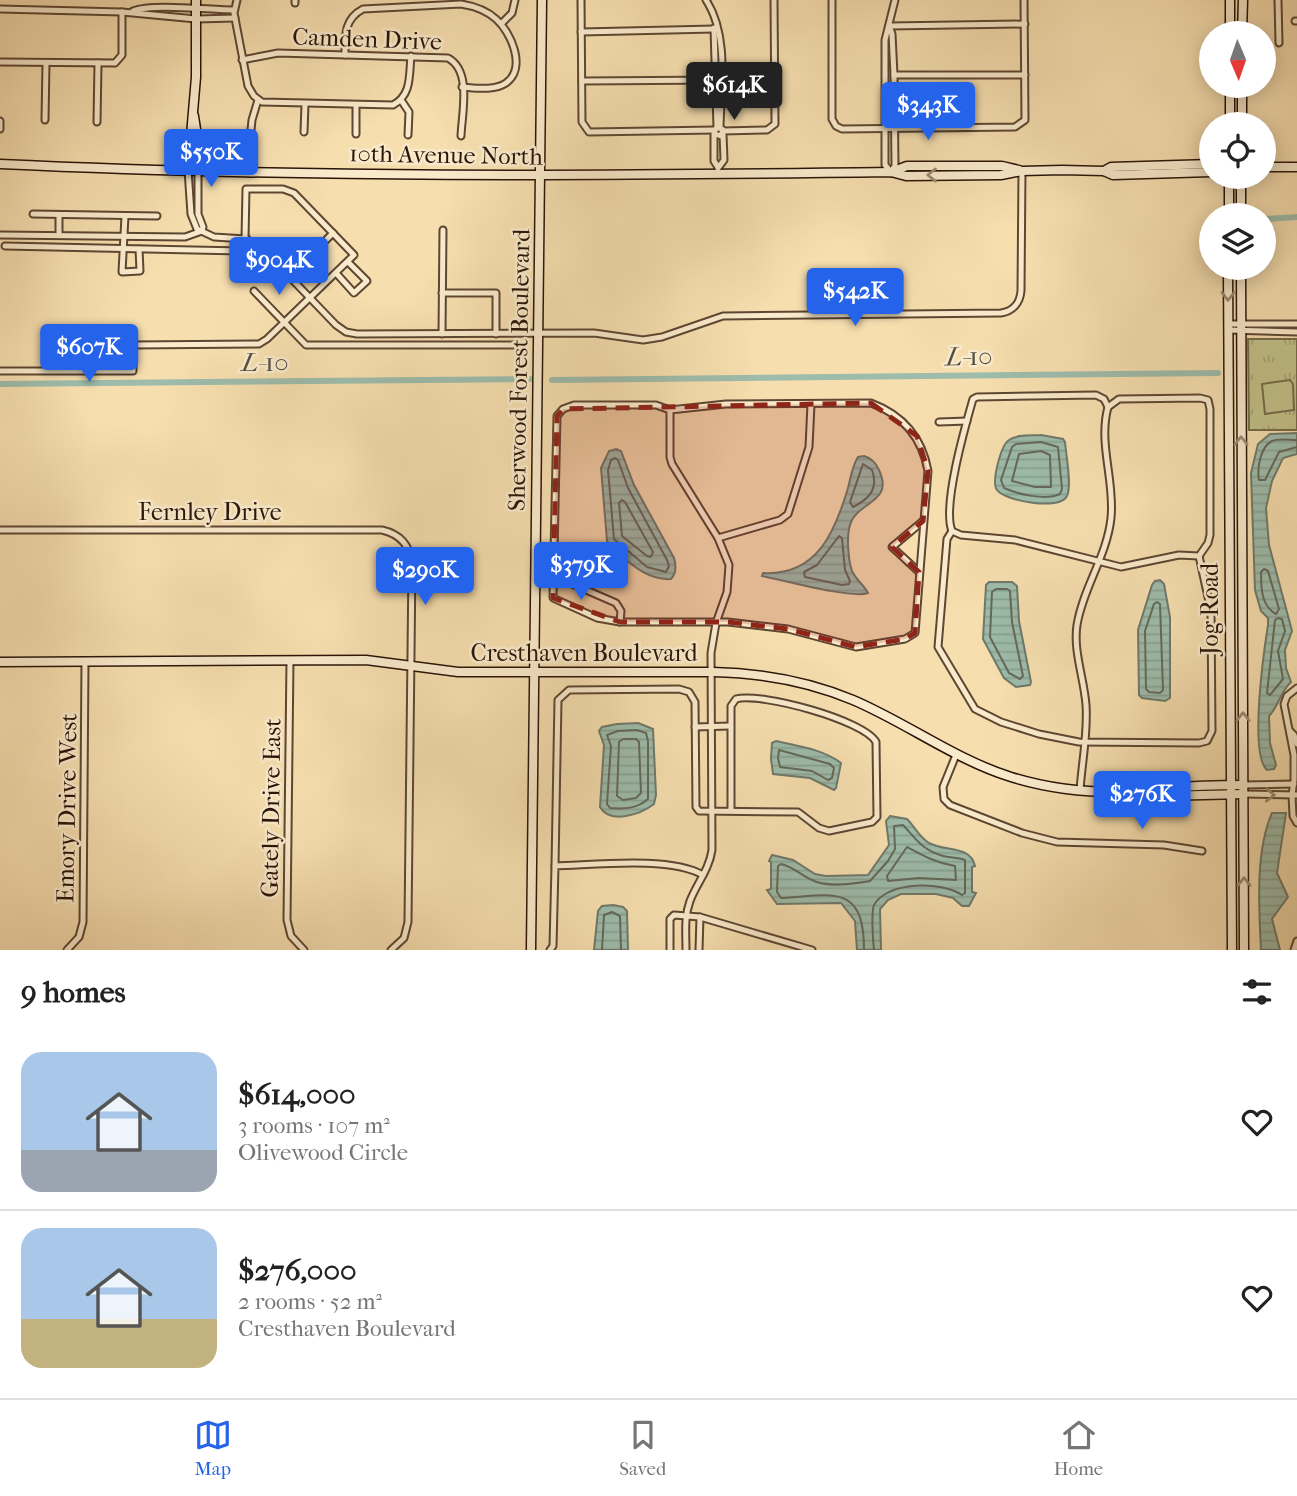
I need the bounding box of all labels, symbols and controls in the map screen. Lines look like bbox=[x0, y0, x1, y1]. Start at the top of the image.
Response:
north arrow bbox=[1199, 21, 1276, 98]
map controls bbox=[1199, 21, 1276, 280]
street label: Camden Drive bbox=[292, 22, 442, 56]
pin: $614K bbox=[685, 62, 783, 122]
text: $614K bbox=[702, 71, 766, 98]
pin: $343K bbox=[879, 82, 977, 142]
text: $343K bbox=[897, 91, 959, 118]
button: locate bbox=[1199, 112, 1276, 189]
pin: $550K bbox=[162, 130, 260, 189]
text: $550K bbox=[180, 138, 242, 165]
street label: 10th Avenue North bbox=[349, 139, 544, 171]
one-way arrow bbox=[926, 168, 937, 183]
button: layers bbox=[1199, 203, 1276, 280]
street label: Sherwood Forest Boulevard bbox=[503, 228, 535, 511]
pin: $904K bbox=[230, 238, 328, 297]
text: $904K bbox=[245, 246, 313, 273]
pin: $542K bbox=[806, 268, 904, 328]
text: $542K bbox=[823, 277, 887, 304]
one-way arrow bbox=[1220, 291, 1236, 302]
pin: $607K bbox=[40, 324, 138, 384]
text: $607K bbox=[56, 333, 122, 360]
water label: L-10 bbox=[943, 341, 993, 372]
water label: L-10 bbox=[240, 347, 289, 378]
one-way arrow bbox=[1233, 435, 1249, 445]
street label: Fernley Drive bbox=[138, 498, 282, 526]
pin: $379K bbox=[532, 542, 630, 602]
pin: $290K bbox=[376, 548, 474, 607]
text: $379K bbox=[550, 551, 612, 578]
text: $290K bbox=[392, 556, 458, 583]
street label: Jog Road bbox=[1196, 562, 1224, 657]
street label: Cresthaven Boulevard bbox=[470, 639, 699, 667]
one-way arrow bbox=[1235, 711, 1251, 722]
street label: Emory Drive West bbox=[51, 713, 83, 903]
street label: Gately Drive East bbox=[255, 718, 287, 898]
pin: $276K bbox=[1093, 772, 1191, 831]
text: $276K bbox=[1110, 780, 1174, 807]
one-way arrow bbox=[1265, 787, 1276, 802]
one-way arrow bbox=[1236, 876, 1252, 887]
icon: filters bbox=[1238, 973, 1276, 1011]
text: 9 homes bbox=[21, 975, 126, 1010]
text: $614,000 bbox=[238, 1077, 356, 1112]
icon: home bbox=[77, 1080, 161, 1164]
icon: heart bbox=[1238, 1103, 1276, 1141]
text: 3 rooms · 107 m² bbox=[238, 1112, 390, 1139]
text: Olivewood Circle bbox=[238, 1139, 408, 1166]
text: $276,000 bbox=[238, 1253, 357, 1288]
icon: home bbox=[77, 1256, 161, 1340]
icon: heart bbox=[1238, 1279, 1276, 1317]
text: 2 rooms · 52 m² bbox=[238, 1288, 382, 1315]
text: Cresthaven Boulevard bbox=[238, 1315, 456, 1342]
tab: Map bbox=[194, 1416, 232, 1480]
tab: Saved bbox=[619, 1416, 666, 1480]
tab: Home bbox=[1054, 1416, 1103, 1480]

